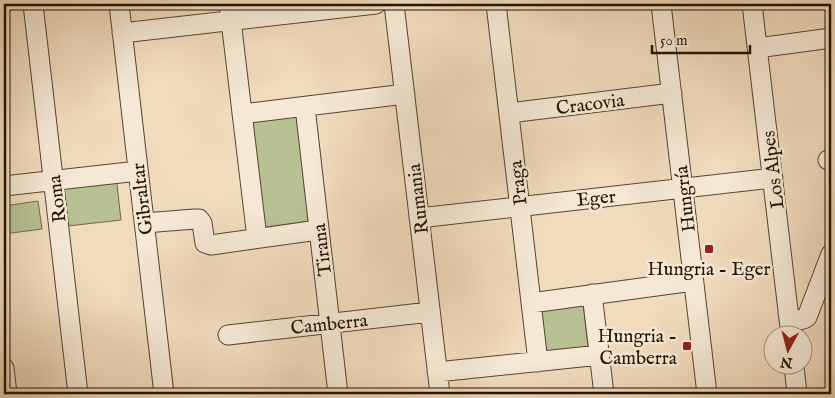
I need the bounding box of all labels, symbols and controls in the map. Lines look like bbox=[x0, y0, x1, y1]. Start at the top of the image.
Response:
scale bar bbox=[652, 22, 750, 54]
text: 50 m bbox=[660, 31, 688, 50]
street label: Cracovia bbox=[555, 89, 627, 121]
street label: Los Alpes bbox=[757, 129, 791, 210]
street label: Praga bbox=[504, 158, 534, 206]
street label: Gibraltar bbox=[127, 161, 159, 236]
street label: Rumania bbox=[403, 162, 435, 235]
street label: Hungría bbox=[670, 163, 702, 233]
street label: Roma bbox=[43, 173, 73, 224]
street label: Eger bbox=[575, 185, 617, 213]
street label: Tirana bbox=[308, 221, 338, 277]
marker: Hungria - Eger bbox=[703, 243, 715, 255]
place label: Hungria - Eger bbox=[648, 258, 770, 282]
street label: Camberra bbox=[289, 309, 370, 341]
place label: Hungria - Camberra bbox=[597, 325, 678, 371]
north arrow bbox=[762, 326, 812, 376]
marker: Hungria - Camberra bbox=[681, 340, 693, 352]
text: N bbox=[779, 352, 795, 372]

